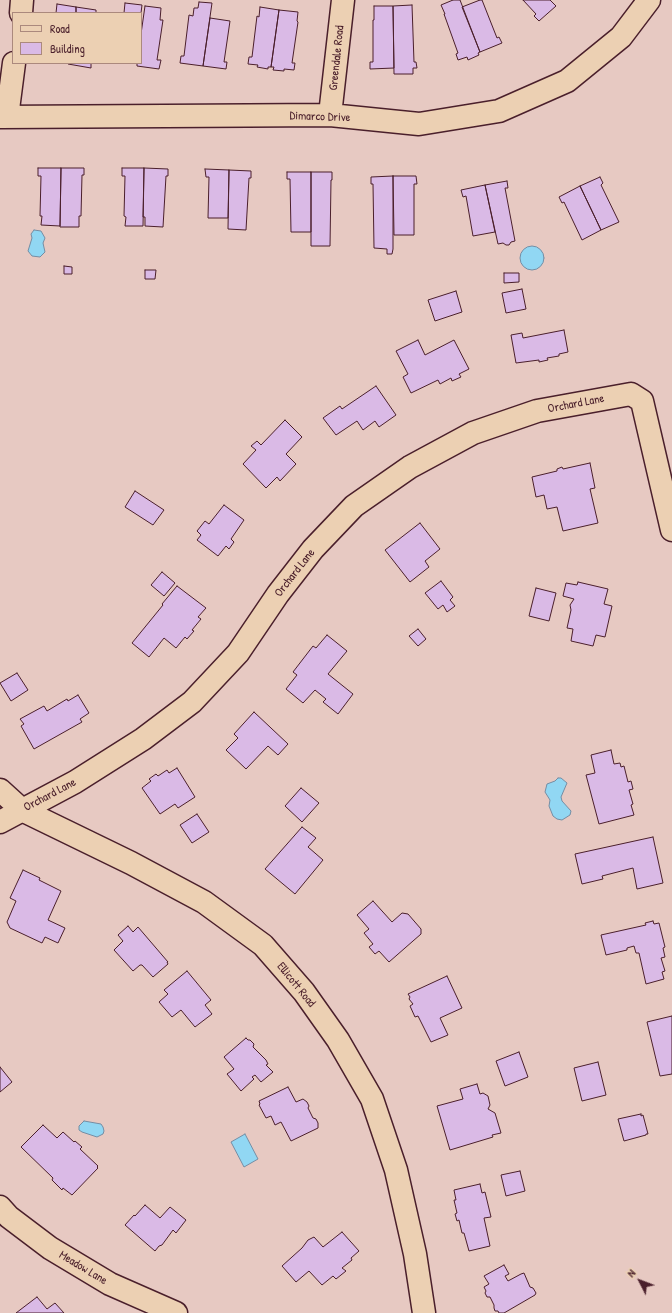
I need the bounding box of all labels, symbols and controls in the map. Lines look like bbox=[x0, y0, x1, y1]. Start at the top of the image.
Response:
legend bbox=[12, 12, 142, 64]
text: Road bbox=[50, 20, 70, 37]
street label: Greendale Road bbox=[326, 25, 348, 91]
text: Building bbox=[50, 40, 85, 57]
street label: Dimarco Drive bbox=[289, 109, 351, 125]
street label: Orchard Lane bbox=[547, 391, 605, 417]
street label: Orchard Lane bbox=[272, 546, 318, 600]
street label: Orchard Lane bbox=[21, 775, 79, 815]
street label: Ellicott Road bbox=[274, 960, 318, 1010]
street label: Meadow Lane bbox=[56, 1248, 110, 1288]
north arrow bbox=[620, 1261, 660, 1301]
text: N bbox=[624, 1266, 638, 1280]

